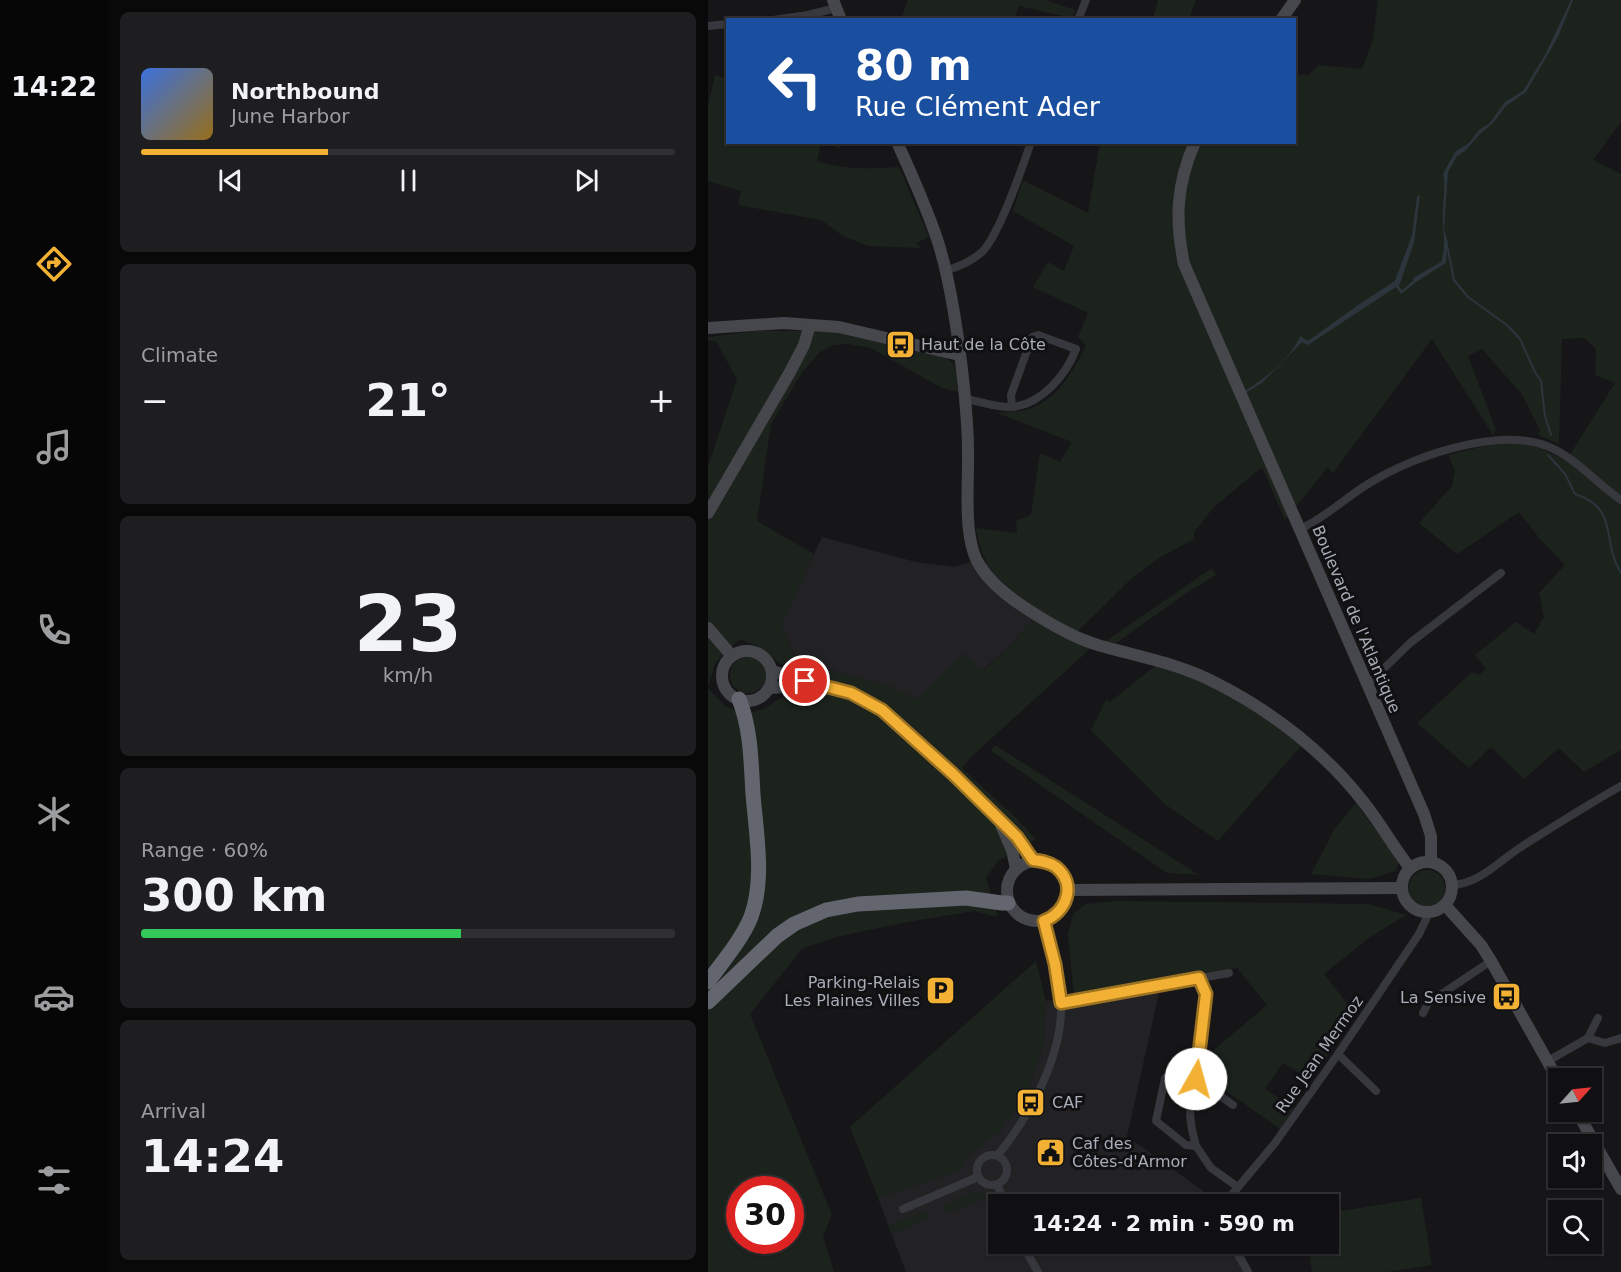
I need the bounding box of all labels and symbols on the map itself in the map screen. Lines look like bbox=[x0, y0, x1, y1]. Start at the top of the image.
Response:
bus stop icon: Haut de la Côte bbox=[884, 328, 916, 360]
place label: Haut de la Côte bbox=[921, 335, 1046, 354]
street label: Boulevard de l'Atlantique bbox=[1308, 522, 1405, 716]
pin bbox=[779, 655, 830, 706]
place label: Parking-Relais Les Plaines Villes bbox=[784, 973, 920, 1010]
parking icon: Parking-Relais Les Plaines Villes bbox=[925, 975, 957, 1007]
bus stop icon: La Sensive bbox=[1491, 981, 1523, 1013]
place label: La Sensive bbox=[1400, 988, 1486, 1007]
street label: Rue Jean Mermoz bbox=[1272, 992, 1367, 1117]
position arrow bbox=[1164, 1047, 1228, 1111]
north arrow bbox=[1548, 1068, 1602, 1122]
bus stop icon: CAF bbox=[1015, 1086, 1047, 1118]
place label: CAF bbox=[1052, 1093, 1083, 1112]
place label: Caf des Côtes-d'Armor bbox=[1072, 1134, 1187, 1171]
public building icon: Caf des Côtes-d'Armor bbox=[1035, 1136, 1067, 1168]
speed limit sign: 30 bbox=[726, 1176, 804, 1254]

